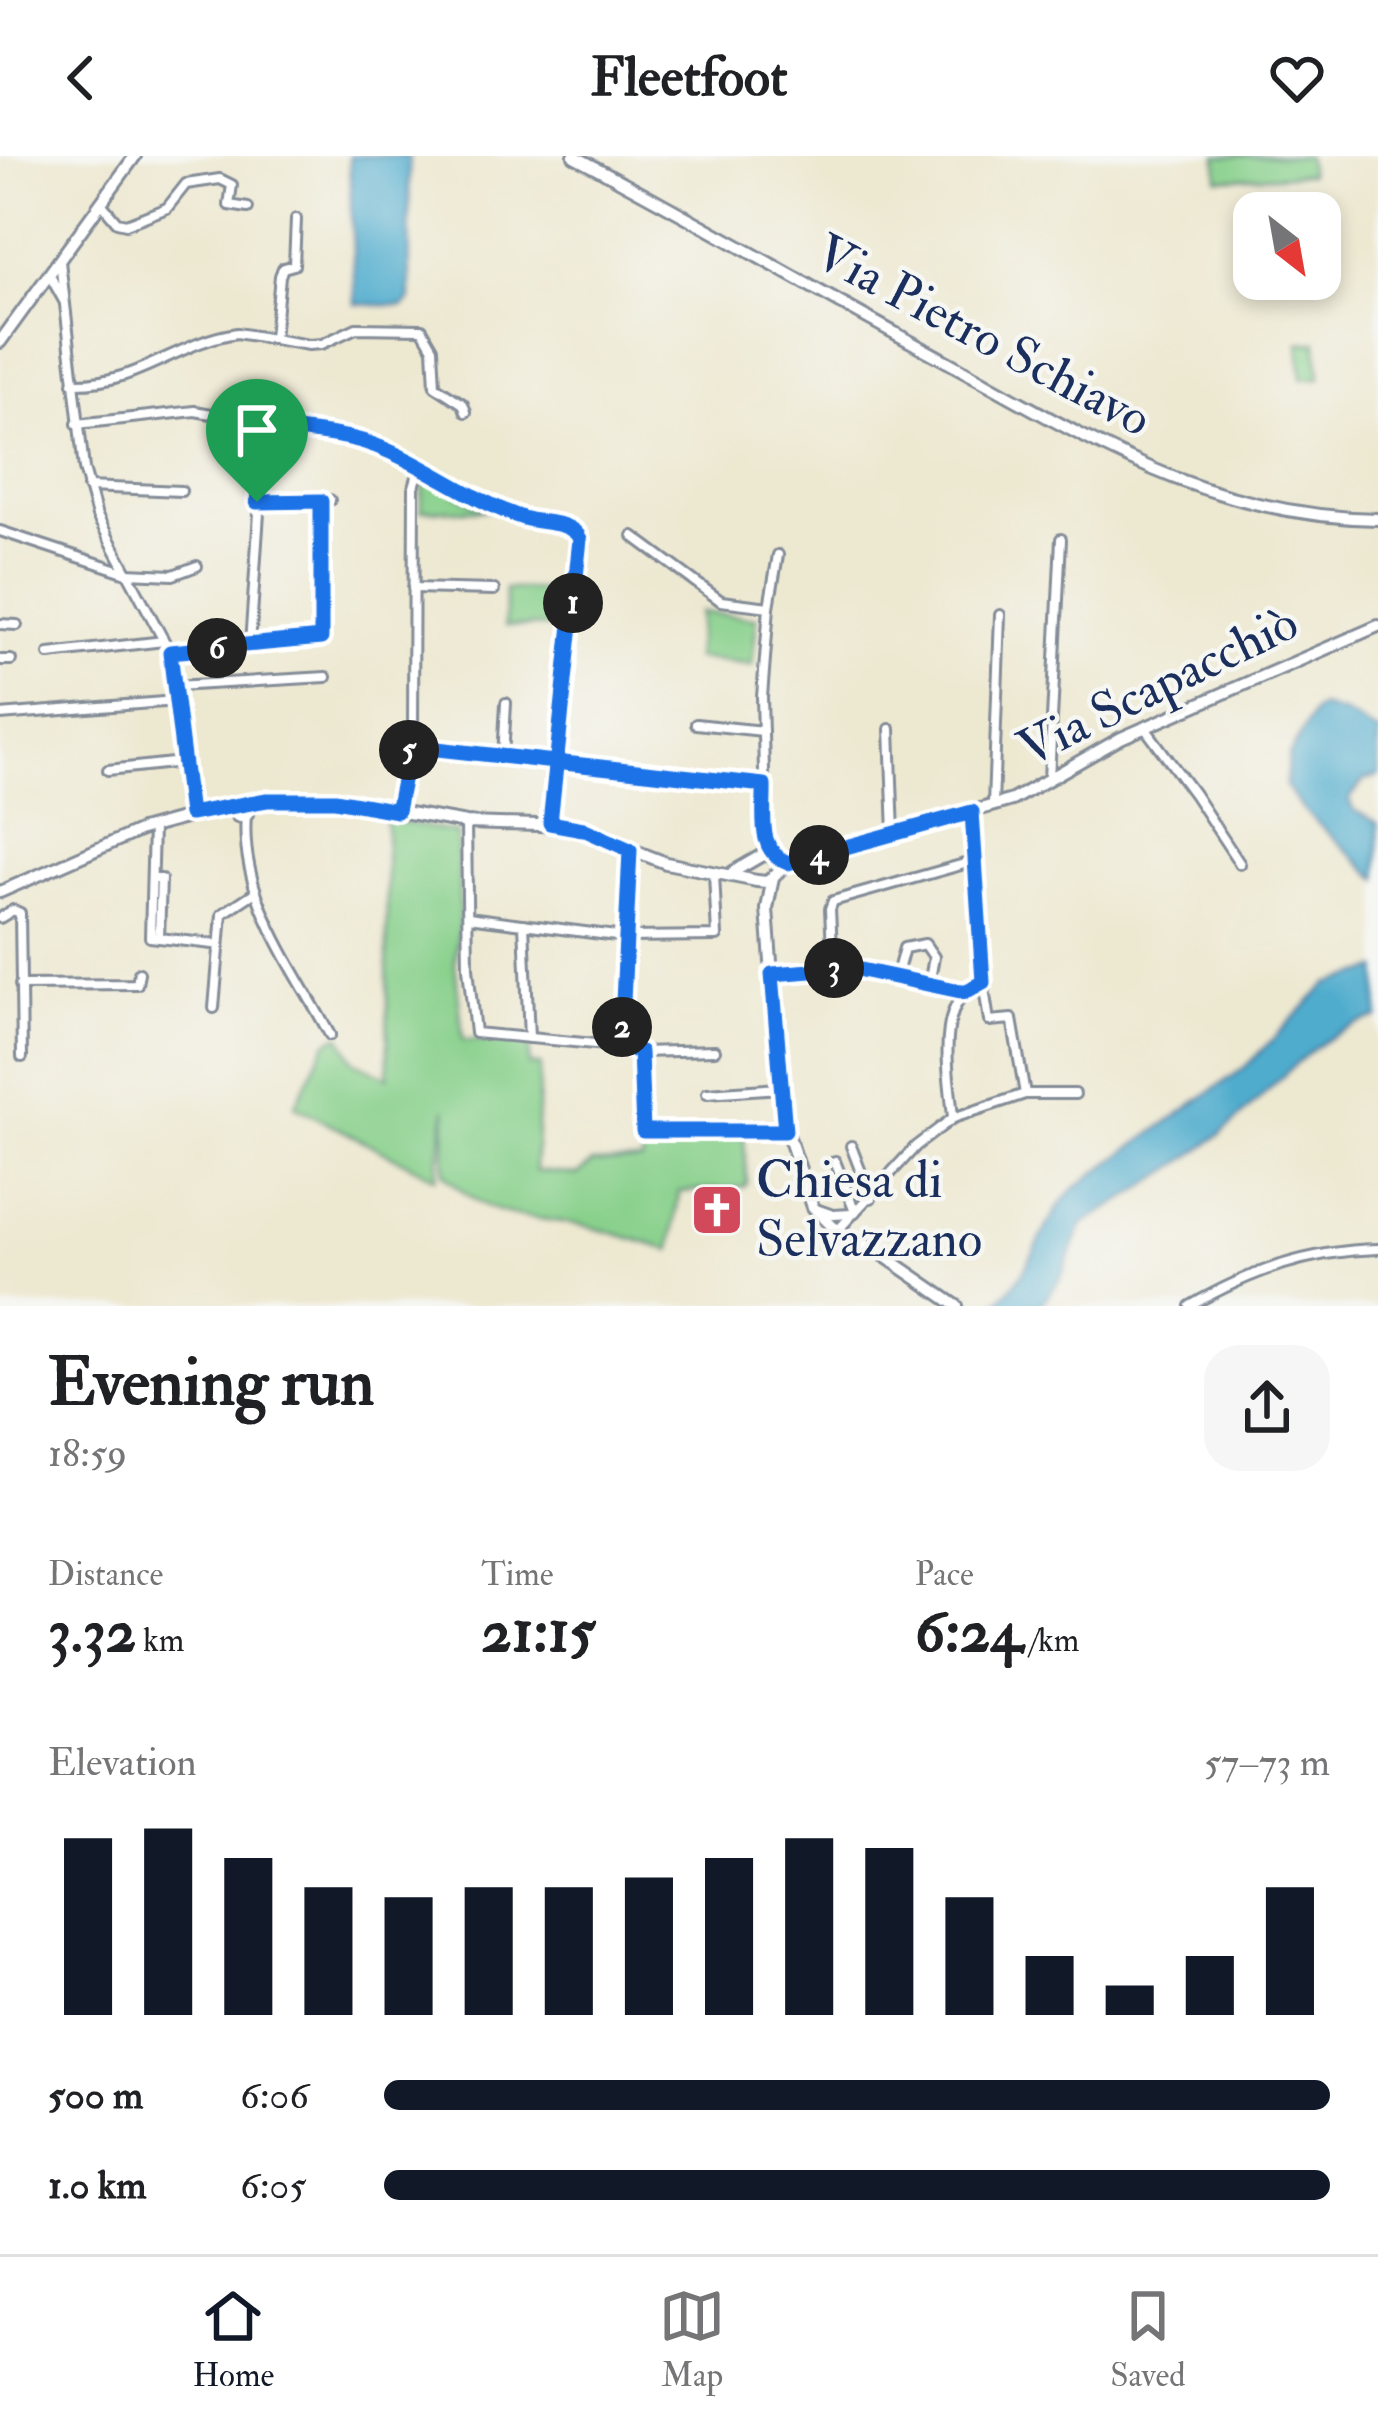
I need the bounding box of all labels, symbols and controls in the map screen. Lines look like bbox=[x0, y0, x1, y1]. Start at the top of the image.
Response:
text: Fleetfoot bbox=[591, 44, 787, 112]
icon: back bbox=[48, 45, 114, 111]
icon: heart bbox=[1264, 45, 1330, 111]
north arrow bbox=[1233, 192, 1341, 300]
map controls bbox=[1233, 192, 1341, 300]
street label: Via Pietro Schiavo bbox=[804, 221, 1162, 451]
pin bbox=[206, 379, 308, 502]
icon: arrive bbox=[224, 397, 290, 463]
pin: 1 bbox=[543, 573, 603, 633]
text: 1 bbox=[567, 582, 579, 623]
street label: Via Scapacchiò bbox=[1008, 591, 1308, 781]
pin: 6 bbox=[187, 618, 247, 678]
text: 6 bbox=[209, 627, 225, 668]
pin: 5 bbox=[379, 720, 439, 780]
text: 5 bbox=[402, 729, 416, 770]
pin: 4 bbox=[789, 825, 849, 885]
text: 4 bbox=[810, 834, 828, 875]
pin: 3 bbox=[804, 938, 864, 998]
text: 3 bbox=[828, 947, 840, 988]
pin: 2 bbox=[592, 997, 652, 1057]
text: 2 bbox=[614, 1006, 630, 1047]
place label: Chiesa di Selvazzano bbox=[756, 1149, 982, 1272]
church icon: Chiesa di Selvazzano bbox=[689, 1182, 745, 1238]
text: Evening run bbox=[48, 1342, 374, 1425]
button: share bbox=[1204, 1345, 1330, 1471]
text: 18:59 bbox=[48, 1429, 127, 1478]
text: Distance bbox=[48, 1554, 163, 1595]
text: Time bbox=[481, 1554, 553, 1595]
text: Pace bbox=[915, 1554, 974, 1595]
text: 3.32 bbox=[48, 1595, 136, 1670]
text: 21:15 bbox=[481, 1595, 596, 1670]
text: 6:24 bbox=[915, 1595, 1023, 1670]
text: km bbox=[136, 1620, 184, 1661]
text: /km bbox=[1023, 1620, 1079, 1661]
text: Elevation bbox=[48, 1738, 197, 1787]
text: 57–73 m bbox=[1204, 1738, 1330, 1787]
text: 500 m bbox=[48, 2071, 143, 2120]
text: 6:06 bbox=[240, 2071, 309, 2120]
text: 1.0 km bbox=[48, 2161, 147, 2210]
text: 6:05 bbox=[240, 2161, 306, 2210]
tab: Home bbox=[192, 2283, 274, 2396]
tab: Map bbox=[659, 2283, 725, 2396]
tab: Saved bbox=[1110, 2283, 1186, 2396]

